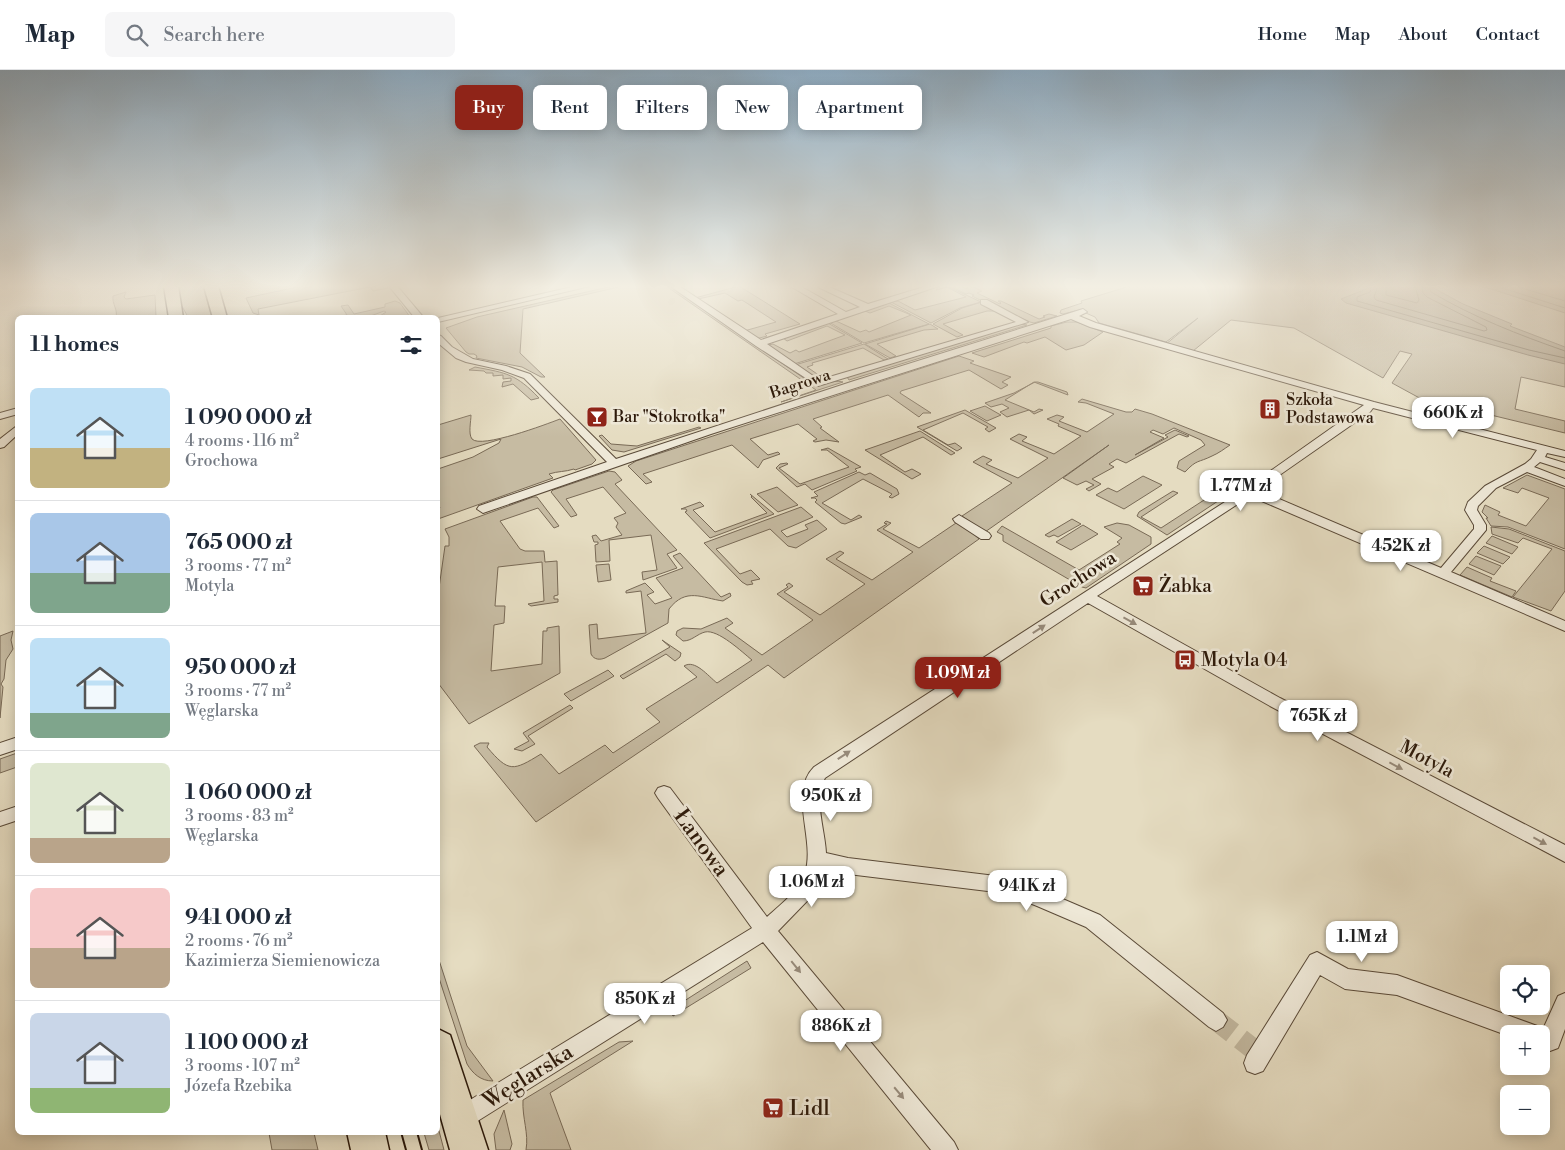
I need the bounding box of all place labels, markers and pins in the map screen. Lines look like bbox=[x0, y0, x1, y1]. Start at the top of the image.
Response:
place label: Szkoła Podstawowa bbox=[1286, 390, 1375, 428]
pin: 660K zł bbox=[1407, 396, 1499, 439]
building icon: Szkoła Podstawowa bbox=[1258, 397, 1282, 421]
bar icon: Bar "Stokrotka" bbox=[585, 405, 609, 429]
place label: Bar "Stokrotka" bbox=[612, 407, 725, 427]
pin: 1.77M zł bbox=[1189, 470, 1293, 512]
pin: 452K zł bbox=[1355, 530, 1447, 572]
place label: Żabka bbox=[1159, 573, 1212, 598]
supermarket icon: Żabka bbox=[1131, 574, 1155, 598]
bus stop icon: Motyla 04 bbox=[1173, 648, 1197, 672]
place label: Motyla 04 bbox=[1201, 648, 1287, 672]
pin: 1.09M zł bbox=[906, 656, 1010, 699]
pin: 765K zł bbox=[1272, 700, 1364, 742]
pin: 950K zł bbox=[785, 780, 877, 822]
pin: 1.06M zł bbox=[760, 866, 864, 908]
pin: 941K zł bbox=[981, 870, 1073, 912]
pin: 1.1M zł bbox=[1316, 920, 1408, 963]
pin: 850K zł bbox=[599, 982, 691, 1025]
pin: 886K zł bbox=[795, 1010, 887, 1052]
place label: Lidl bbox=[789, 1095, 830, 1122]
supermarket icon: Lidl bbox=[761, 1096, 785, 1120]

